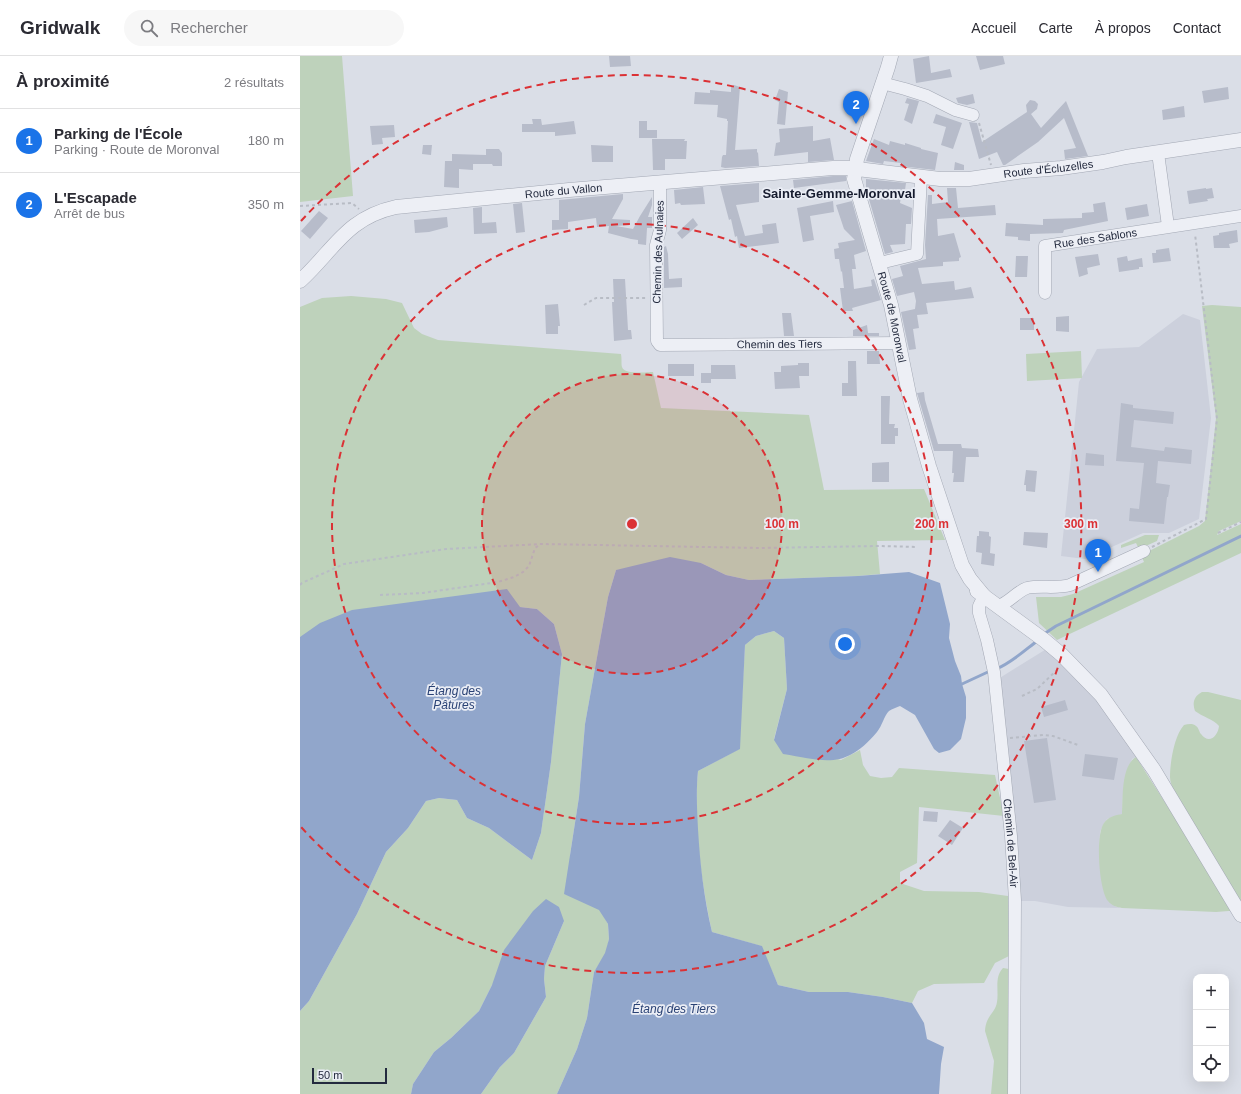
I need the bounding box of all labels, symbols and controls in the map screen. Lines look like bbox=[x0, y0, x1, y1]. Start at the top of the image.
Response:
search box bbox=[124, 10, 404, 46]
text: Gridwalk bbox=[20, 17, 100, 38]
icon: search bbox=[138, 17, 160, 39]
text: Rechercher bbox=[170, 19, 248, 36]
text: Accueil bbox=[971, 20, 1016, 36]
text: Carte bbox=[1038, 20, 1073, 36]
text: À propos bbox=[1095, 20, 1151, 36]
text: Contact bbox=[1173, 20, 1221, 36]
text: À proximité bbox=[16, 72, 110, 91]
text: 2 résultats bbox=[224, 75, 284, 90]
pin: 2 bbox=[843, 91, 869, 124]
text: Parking de l'École bbox=[54, 125, 183, 142]
text: 1 bbox=[25, 133, 33, 148]
text: 180 m bbox=[248, 133, 284, 148]
text: Parking · Route de Moronval bbox=[54, 142, 219, 157]
street label: Route d'Écluzelles bbox=[1003, 157, 1094, 180]
street label: Route du Vallon bbox=[524, 181, 603, 200]
district label: Sainte-Gemme-Moronval bbox=[762, 186, 916, 201]
text: L'Escapade bbox=[54, 189, 137, 206]
text: 2 bbox=[25, 197, 33, 212]
text: 350 m bbox=[248, 197, 284, 212]
street label: Chemin des Aulnaies bbox=[650, 200, 666, 304]
text: Arrêt de bus bbox=[54, 206, 125, 221]
street label: Rue des Sablons bbox=[1053, 226, 1138, 251]
street label: Route de Moronval bbox=[876, 270, 908, 364]
street label: Chemin des Tiers bbox=[737, 338, 823, 350]
centre of rings bbox=[625, 517, 639, 531]
text: 100 m bbox=[765, 517, 799, 531]
text: 200 m bbox=[915, 517, 949, 531]
text: 300 m bbox=[1064, 517, 1098, 531]
pin: 1 bbox=[1085, 539, 1111, 572]
your location bbox=[835, 634, 855, 654]
water label: Étang des Pâtures bbox=[427, 683, 481, 712]
street label: Chemin de Bel-Air bbox=[1001, 798, 1020, 888]
map controls bbox=[1193, 974, 1229, 1082]
button: + bbox=[1193, 974, 1229, 1010]
water label: Étang des Tiers bbox=[632, 1001, 716, 1016]
button: − bbox=[1193, 1010, 1229, 1046]
button: locate bbox=[1193, 1046, 1229, 1082]
scale bar bbox=[312, 1066, 387, 1085]
text: 50 m bbox=[318, 1069, 342, 1081]

